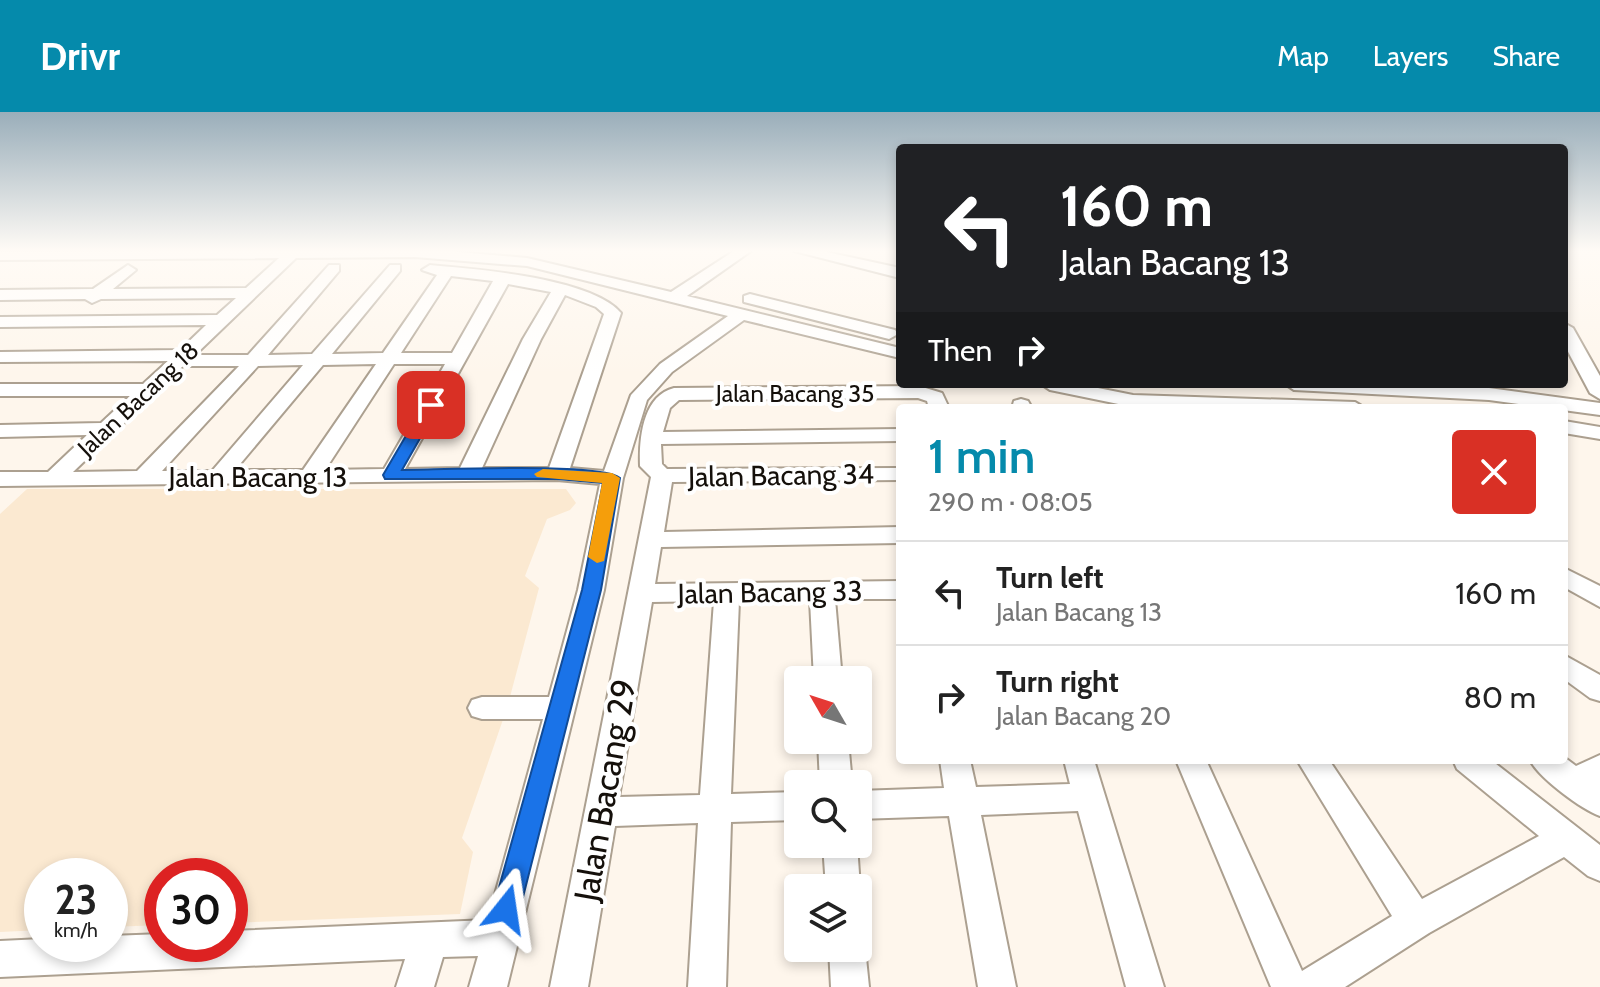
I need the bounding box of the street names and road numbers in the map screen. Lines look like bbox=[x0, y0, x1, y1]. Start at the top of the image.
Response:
street label: Jalan Bacang 18 bbox=[71, 336, 205, 463]
street label: Jalan Bacang 35 bbox=[715, 379, 874, 408]
street label: Jalan Bacang 34 bbox=[687, 456, 874, 494]
street label: Jalan Bacang 13 bbox=[168, 460, 347, 494]
street label: Jalan Bacang 33 bbox=[676, 573, 863, 611]
street label: Jalan Bacang 29 bbox=[565, 676, 645, 905]

